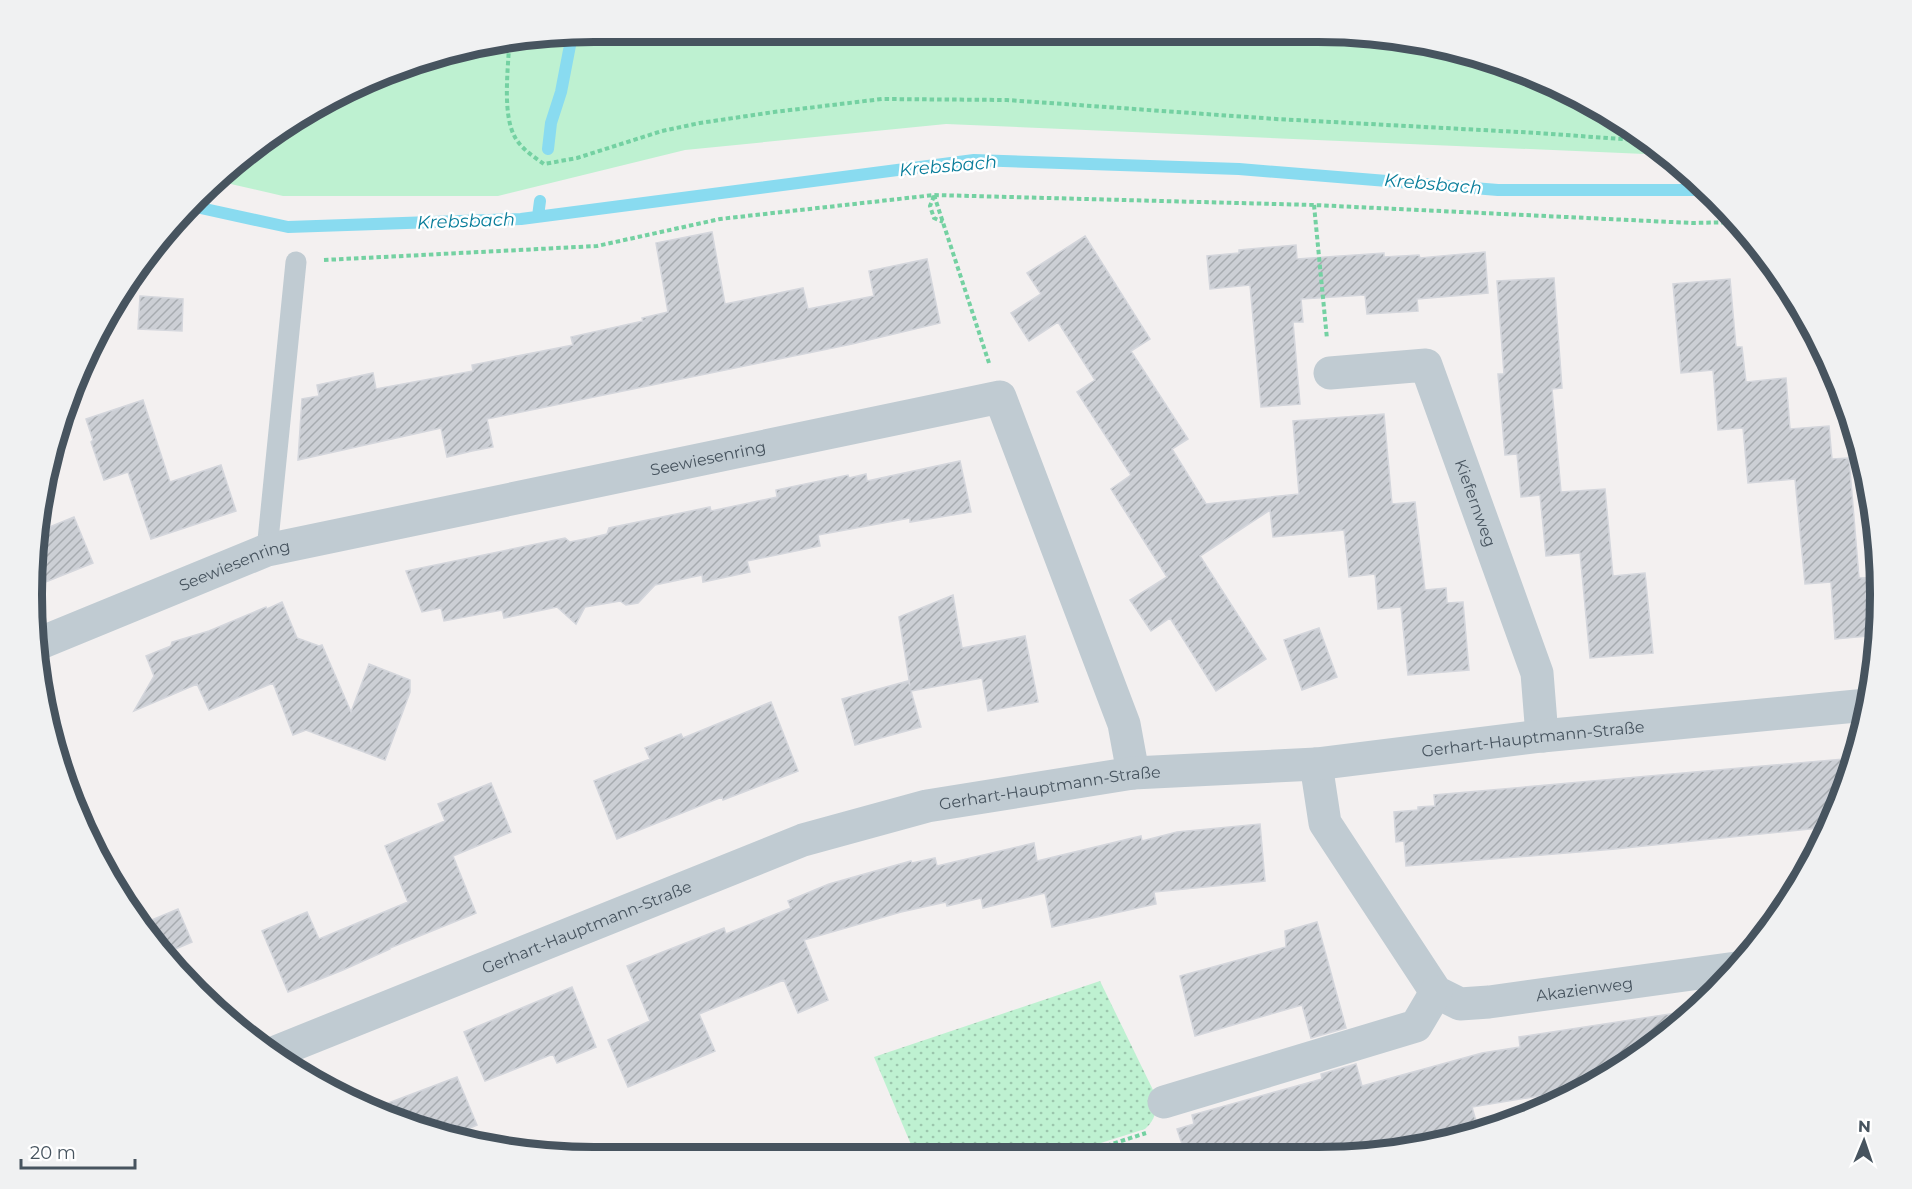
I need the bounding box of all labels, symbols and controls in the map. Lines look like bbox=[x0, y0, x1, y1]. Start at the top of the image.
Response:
water label: Krebsbach bbox=[898, 151, 998, 181]
water label: Krebsbach bbox=[1383, 169, 1483, 199]
water label: Krebsbach bbox=[417, 208, 515, 234]
street label: Seewiesenring bbox=[648, 437, 768, 480]
street label: Kiefernweg bbox=[1451, 457, 1500, 550]
street label: Seewiesenring bbox=[176, 536, 292, 595]
street label: Gerhart-Hauptmann-Straße bbox=[1420, 717, 1645, 761]
street label: Gerhart-Hauptmann-Straße bbox=[938, 763, 1161, 814]
street label: Gerhart-Hauptmann-Straße bbox=[479, 877, 694, 978]
street label: Akazienweg bbox=[1535, 973, 1634, 1005]
north arrow bbox=[1834, 1111, 1894, 1171]
text: N bbox=[1858, 1117, 1871, 1136]
scale bar bbox=[21, 1132, 135, 1170]
text: 20 m bbox=[30, 1142, 76, 1164]

